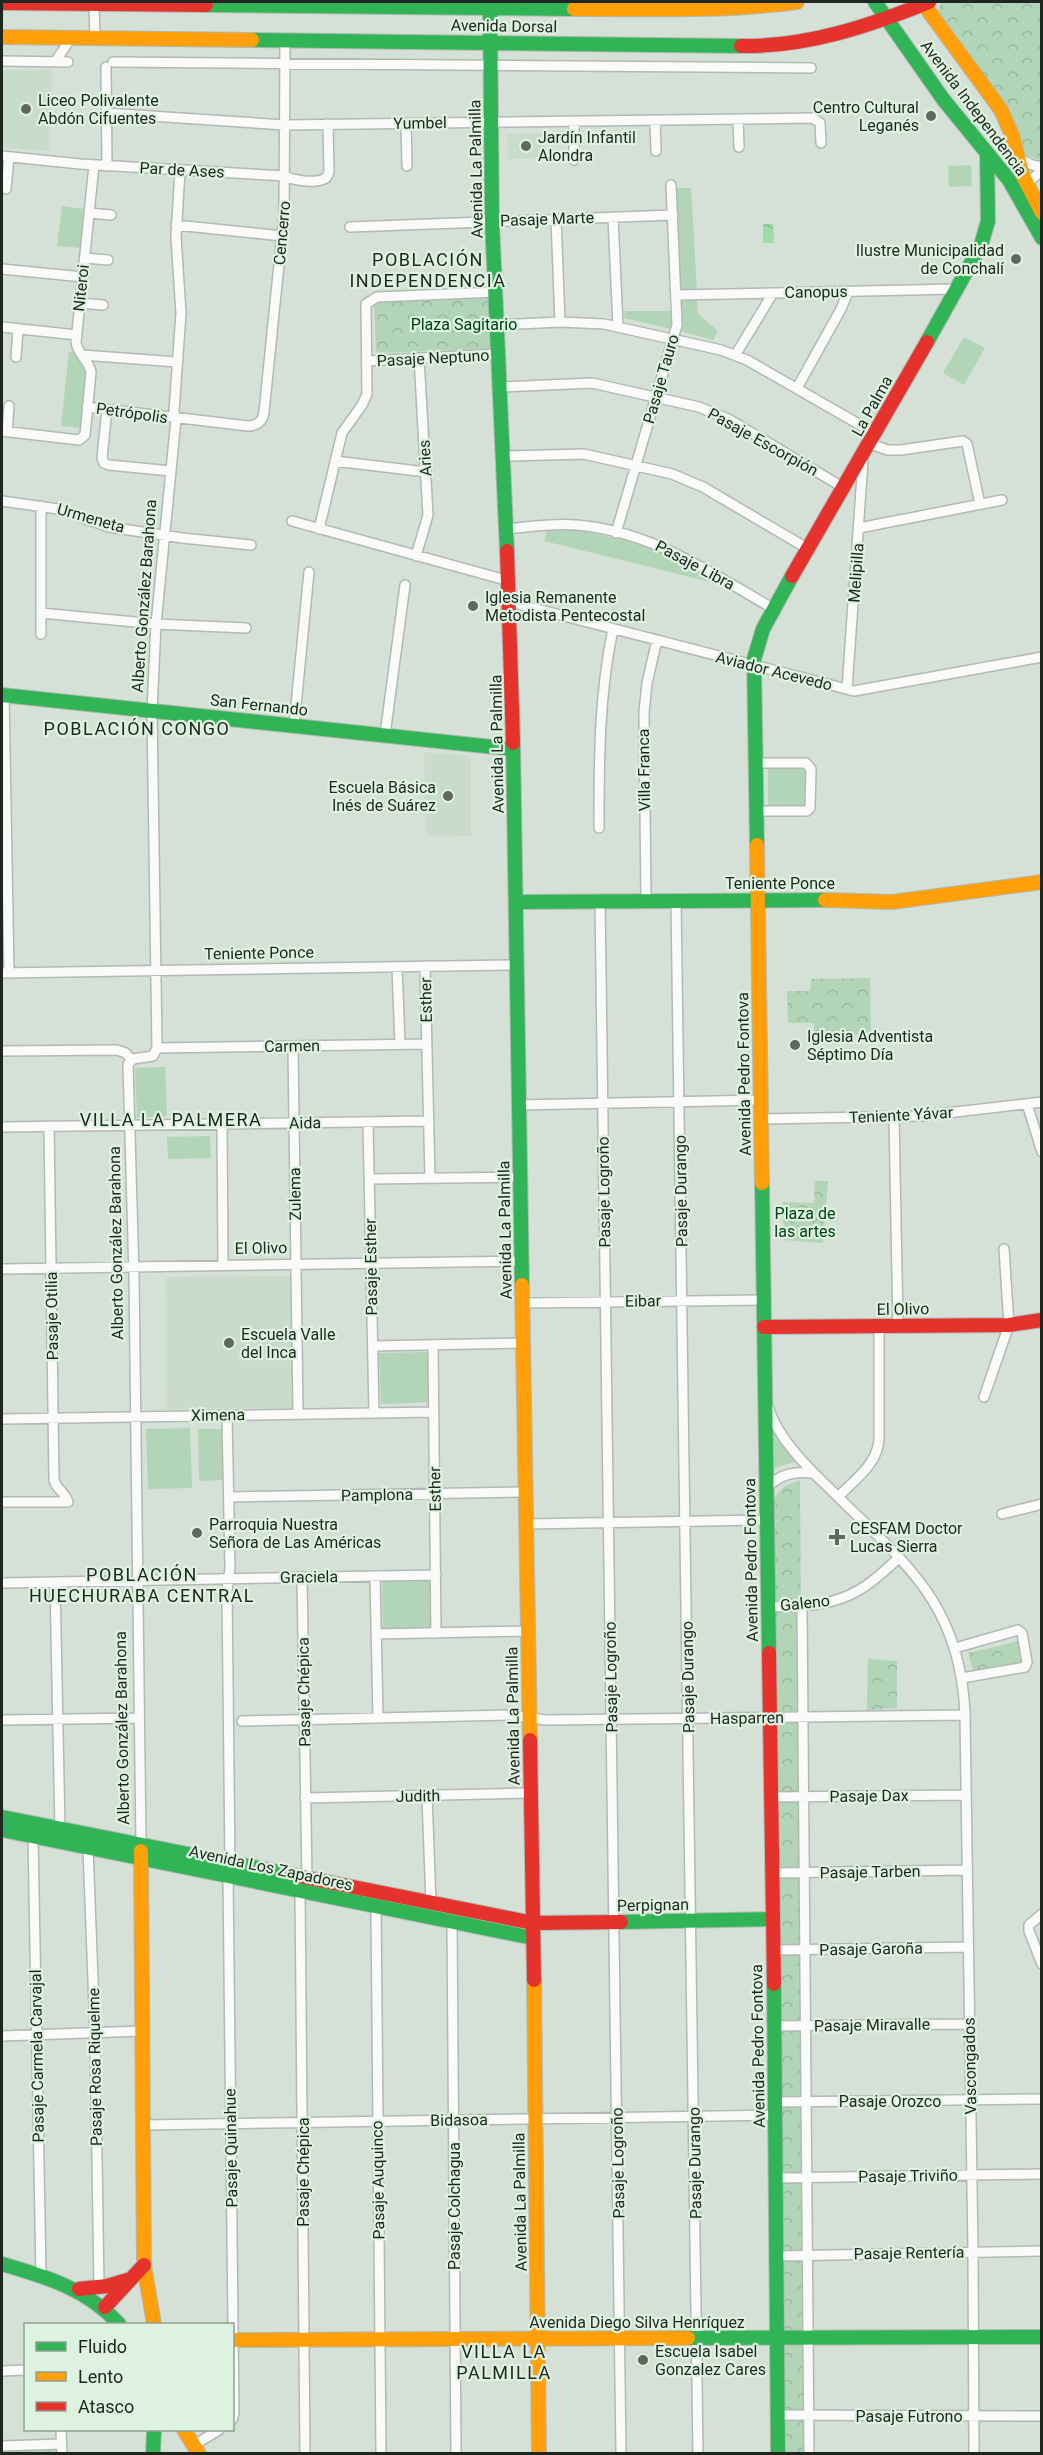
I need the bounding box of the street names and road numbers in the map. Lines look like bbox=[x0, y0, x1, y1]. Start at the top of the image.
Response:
street label: Avenida Dorsal bbox=[451, 16, 557, 36]
street label: Avenida Independencia bbox=[917, 36, 1031, 180]
street label: Avenida La Palmilla bbox=[465, 99, 487, 239]
street label: Yumbel bbox=[393, 113, 447, 133]
street label: Par de Ases bbox=[139, 158, 225, 182]
street label: Cencerro bbox=[270, 200, 294, 266]
street label: Pasaje Marte bbox=[500, 208, 594, 230]
street label: Niteroi bbox=[69, 263, 93, 313]
street label: Canopus bbox=[784, 282, 848, 302]
street label: Pasaje Tauro bbox=[639, 332, 683, 426]
street label: Pasaje Neptuno bbox=[376, 346, 490, 370]
street label: La Palma bbox=[848, 372, 896, 440]
street label: Petrópolis bbox=[95, 399, 169, 427]
street label: Pasaje Escorpión bbox=[705, 404, 821, 480]
street label: Aries bbox=[415, 439, 435, 477]
street label: Urmeneta bbox=[55, 499, 127, 537]
street label: Alberto González Barahona bbox=[128, 499, 160, 693]
street label: Pasaje Libra bbox=[652, 536, 738, 594]
street label: Melipilla bbox=[844, 543, 868, 603]
street label: Aviador Acevedo bbox=[714, 647, 834, 695]
street label: Avenida La Palmilla bbox=[486, 674, 508, 814]
street label: San Fernando bbox=[209, 690, 309, 720]
street label: Villa Franca bbox=[634, 728, 654, 812]
street label: Teniente Ponce bbox=[725, 874, 835, 893]
street label: Teniente Ponce bbox=[204, 943, 314, 963]
street label: Esther bbox=[416, 977, 436, 1023]
street label: Avenida Pedro Fontova bbox=[733, 992, 755, 1156]
street label: Carmen bbox=[264, 1036, 320, 1056]
street label: Teniente Yávar bbox=[848, 1103, 954, 1127]
street label: Aida bbox=[289, 1113, 321, 1133]
street label: Pasaje Durango bbox=[671, 1135, 691, 1247]
street label: Pasaje Logroño bbox=[594, 1136, 614, 1248]
street label: Alberto González Barahona bbox=[105, 1146, 127, 1340]
street label: Avenida La Palmilla bbox=[494, 1160, 516, 1300]
street label: Zulema bbox=[285, 1167, 305, 1221]
street label: Pasaje Esther bbox=[361, 1218, 381, 1316]
street label: El Olivo bbox=[235, 1238, 287, 1258]
street label: Pasaje Otilia bbox=[42, 1272, 62, 1360]
street label: Eibar bbox=[625, 1291, 662, 1311]
street label: El Olivo bbox=[877, 1299, 929, 1319]
street label: Ximena bbox=[191, 1405, 245, 1425]
street label: Esther bbox=[425, 1466, 445, 1512]
street label: Avenida Pedro Fontova bbox=[740, 1478, 762, 1642]
street label: Pamplona bbox=[341, 1485, 413, 1505]
street label: Graciela bbox=[280, 1567, 338, 1587]
street label: Galeno bbox=[779, 1591, 831, 1615]
street label: Pasaje Logroño bbox=[601, 1621, 621, 1733]
street label: Pasaje Durango bbox=[678, 1621, 698, 1733]
street label: Alberto González Barahona bbox=[111, 1631, 133, 1825]
street label: Pasaje Chépica bbox=[294, 1637, 314, 1747]
street label: Avenida La Palmilla bbox=[502, 1646, 524, 1786]
street label: Hasparren bbox=[710, 1708, 784, 1728]
street label: Judith bbox=[396, 1786, 440, 1806]
street label: Pasaje Dax bbox=[829, 1786, 909, 1806]
street label: Avenida Los Zapadores bbox=[187, 1841, 355, 1895]
street label: Pasaje Tarben bbox=[819, 1862, 921, 1882]
street label: Perpignan bbox=[617, 1895, 689, 1915]
street label: Pasaje Garoña bbox=[819, 1939, 923, 1959]
street label: Avenida Pedro Fontova bbox=[747, 1964, 769, 2128]
street label: Pasaje Carmela Carvajal bbox=[26, 1969, 48, 2143]
street label: Pasaje Rosa Riquelme bbox=[84, 1988, 106, 2146]
street label: Pasaje Miravalle bbox=[814, 2014, 930, 2036]
street label: Vascongados bbox=[960, 2017, 980, 2115]
street label: Pasaje Quinahue bbox=[220, 2088, 242, 2208]
street label: Pasaje Orozco bbox=[839, 2092, 941, 2111]
street label: Pasaje Logroño bbox=[608, 2107, 628, 2219]
street label: Pasaje Durango bbox=[685, 2107, 705, 2219]
street label: Bidasoa bbox=[430, 2110, 488, 2130]
street label: Pasaje Chépica bbox=[294, 2117, 313, 2227]
street label: Pasaje Auquinco bbox=[367, 2120, 389, 2240]
street label: Avenida La Palmilla bbox=[509, 2132, 531, 2272]
street label: Pasaje Colchagua bbox=[445, 2142, 464, 2270]
street label: Pasaje Triviño bbox=[858, 2166, 958, 2186]
street label: Pasaje Rentería bbox=[853, 2243, 965, 2263]
street label: Avenida Diego Silva Henríquez bbox=[529, 2313, 745, 2332]
street label: Pasaje Futrono bbox=[855, 2407, 963, 2426]

